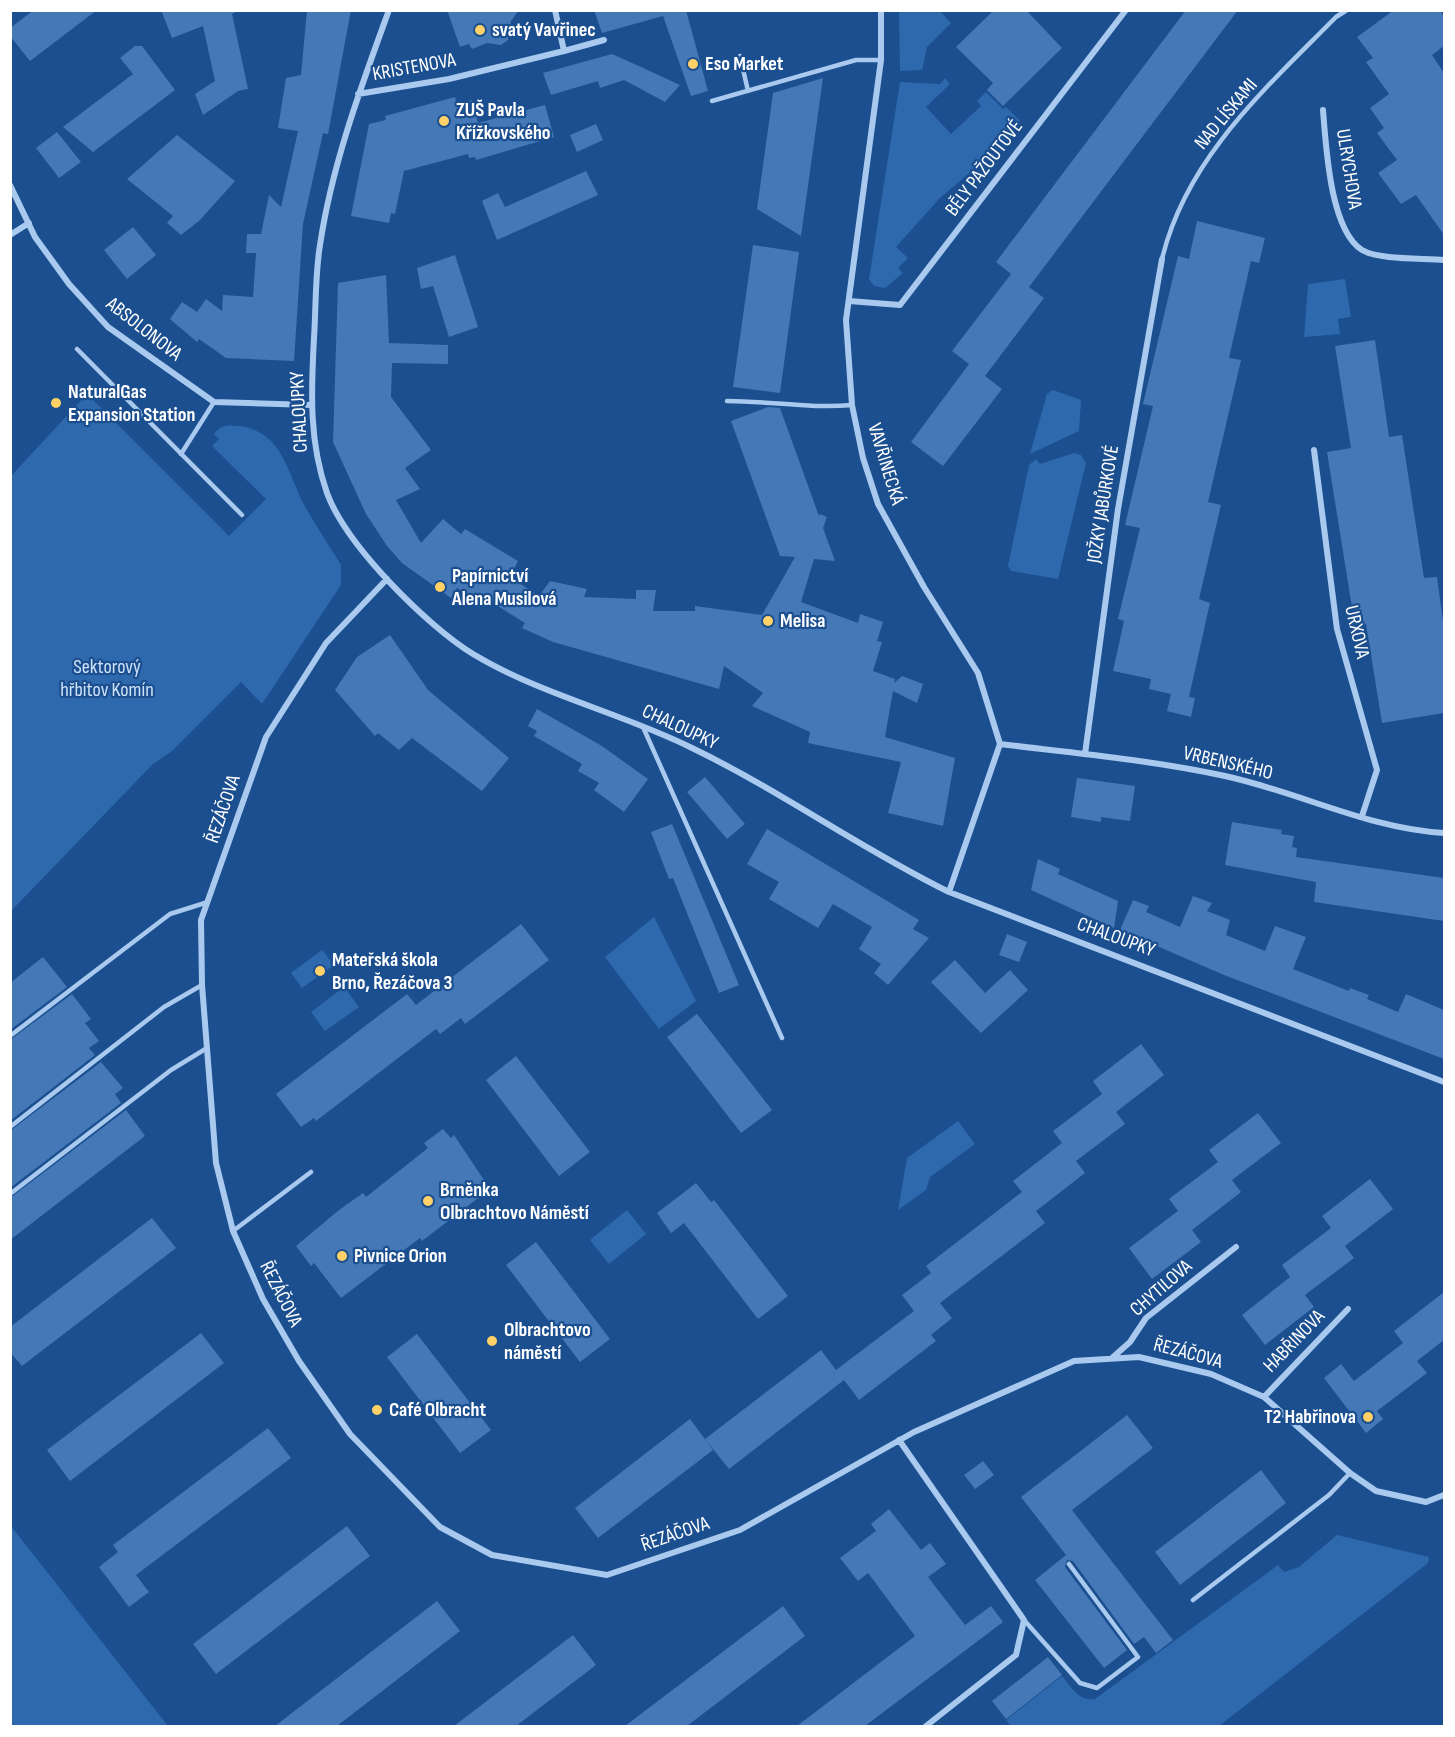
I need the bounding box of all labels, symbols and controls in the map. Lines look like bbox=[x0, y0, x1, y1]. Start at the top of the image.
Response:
place label: svatý Vavřinec bbox=[492, 18, 596, 42]
marker: svatý Vavřinec bbox=[473, 23, 487, 37]
street label: KRISTENOVA bbox=[371, 48, 458, 86]
place label: Eso Market bbox=[705, 52, 784, 76]
marker: Eso Market bbox=[686, 57, 700, 71]
street label: NAD LÍSKAMI bbox=[1189, 74, 1263, 154]
place label: ZUŠ Pavla Křížkovského bbox=[456, 98, 551, 145]
marker: ZUŠ Pavla Křížkovského bbox=[437, 114, 451, 128]
street label: BĚLY PAŽOUTOVÉ bbox=[940, 115, 1028, 221]
street label: ULRYCHOVA bbox=[1331, 127, 1367, 211]
street label: ABSOLONOVA bbox=[100, 291, 187, 366]
street label: CHALOUPKY bbox=[285, 370, 313, 453]
place label: NaturalGas Expansion Station bbox=[68, 380, 195, 427]
marker: NaturalGas Expansion Station bbox=[49, 396, 63, 410]
street label: VAVŘINECKÁ bbox=[862, 420, 910, 508]
street label: JOŽKY JABŮRKOVÉ bbox=[1082, 443, 1124, 566]
place label: Papírnictví Alena Musilová bbox=[451, 564, 557, 611]
marker: Papírnictví Alena Musilová bbox=[433, 580, 447, 594]
street label: URXOVA bbox=[1339, 603, 1375, 661]
place label: Melisa bbox=[780, 609, 825, 633]
marker: Melisa bbox=[761, 614, 775, 628]
park label: Sektorový hřbitov Komín bbox=[60, 655, 154, 702]
street label: CHALOUPKY bbox=[638, 699, 722, 755]
street label: VRBENSKÉHO bbox=[1181, 741, 1275, 785]
street label: ŘEZÁČOVA bbox=[200, 771, 246, 846]
street label: CHALOUPKY bbox=[1074, 912, 1159, 962]
place label: Mateřská škola Brno, Řezáčova 3 bbox=[332, 948, 453, 995]
marker: Mateřská škola Brno, Řezáčova 3 bbox=[313, 964, 327, 978]
place label: Brněnka Olbrachtovo Náměstí bbox=[440, 1178, 590, 1225]
marker: Brněnka Olbrachtovo Náměstí bbox=[421, 1194, 435, 1208]
place label: Pivnice Orion bbox=[354, 1244, 447, 1268]
marker: Pivnice Orion bbox=[335, 1249, 349, 1263]
street label: CHYTILOVA bbox=[1125, 1254, 1197, 1321]
street label: ŘEZÁČOVA bbox=[254, 1257, 308, 1331]
street label: HABŘINOVA bbox=[1258, 1304, 1330, 1377]
place label: Olbrachtovo náměstí bbox=[504, 1318, 591, 1365]
street label: ŘEZÁČOVA bbox=[1151, 1332, 1226, 1374]
marker: Olbrachtovo náměstí bbox=[485, 1334, 499, 1348]
place label: Café Olbracht bbox=[389, 1398, 486, 1422]
marker: Café Olbracht bbox=[370, 1403, 384, 1417]
place label: T2 Habřinova bbox=[1264, 1405, 1356, 1429]
marker: T2 Habřinova bbox=[1361, 1410, 1375, 1424]
street label: ŘEZÁČOVA bbox=[638, 1511, 713, 1557]

